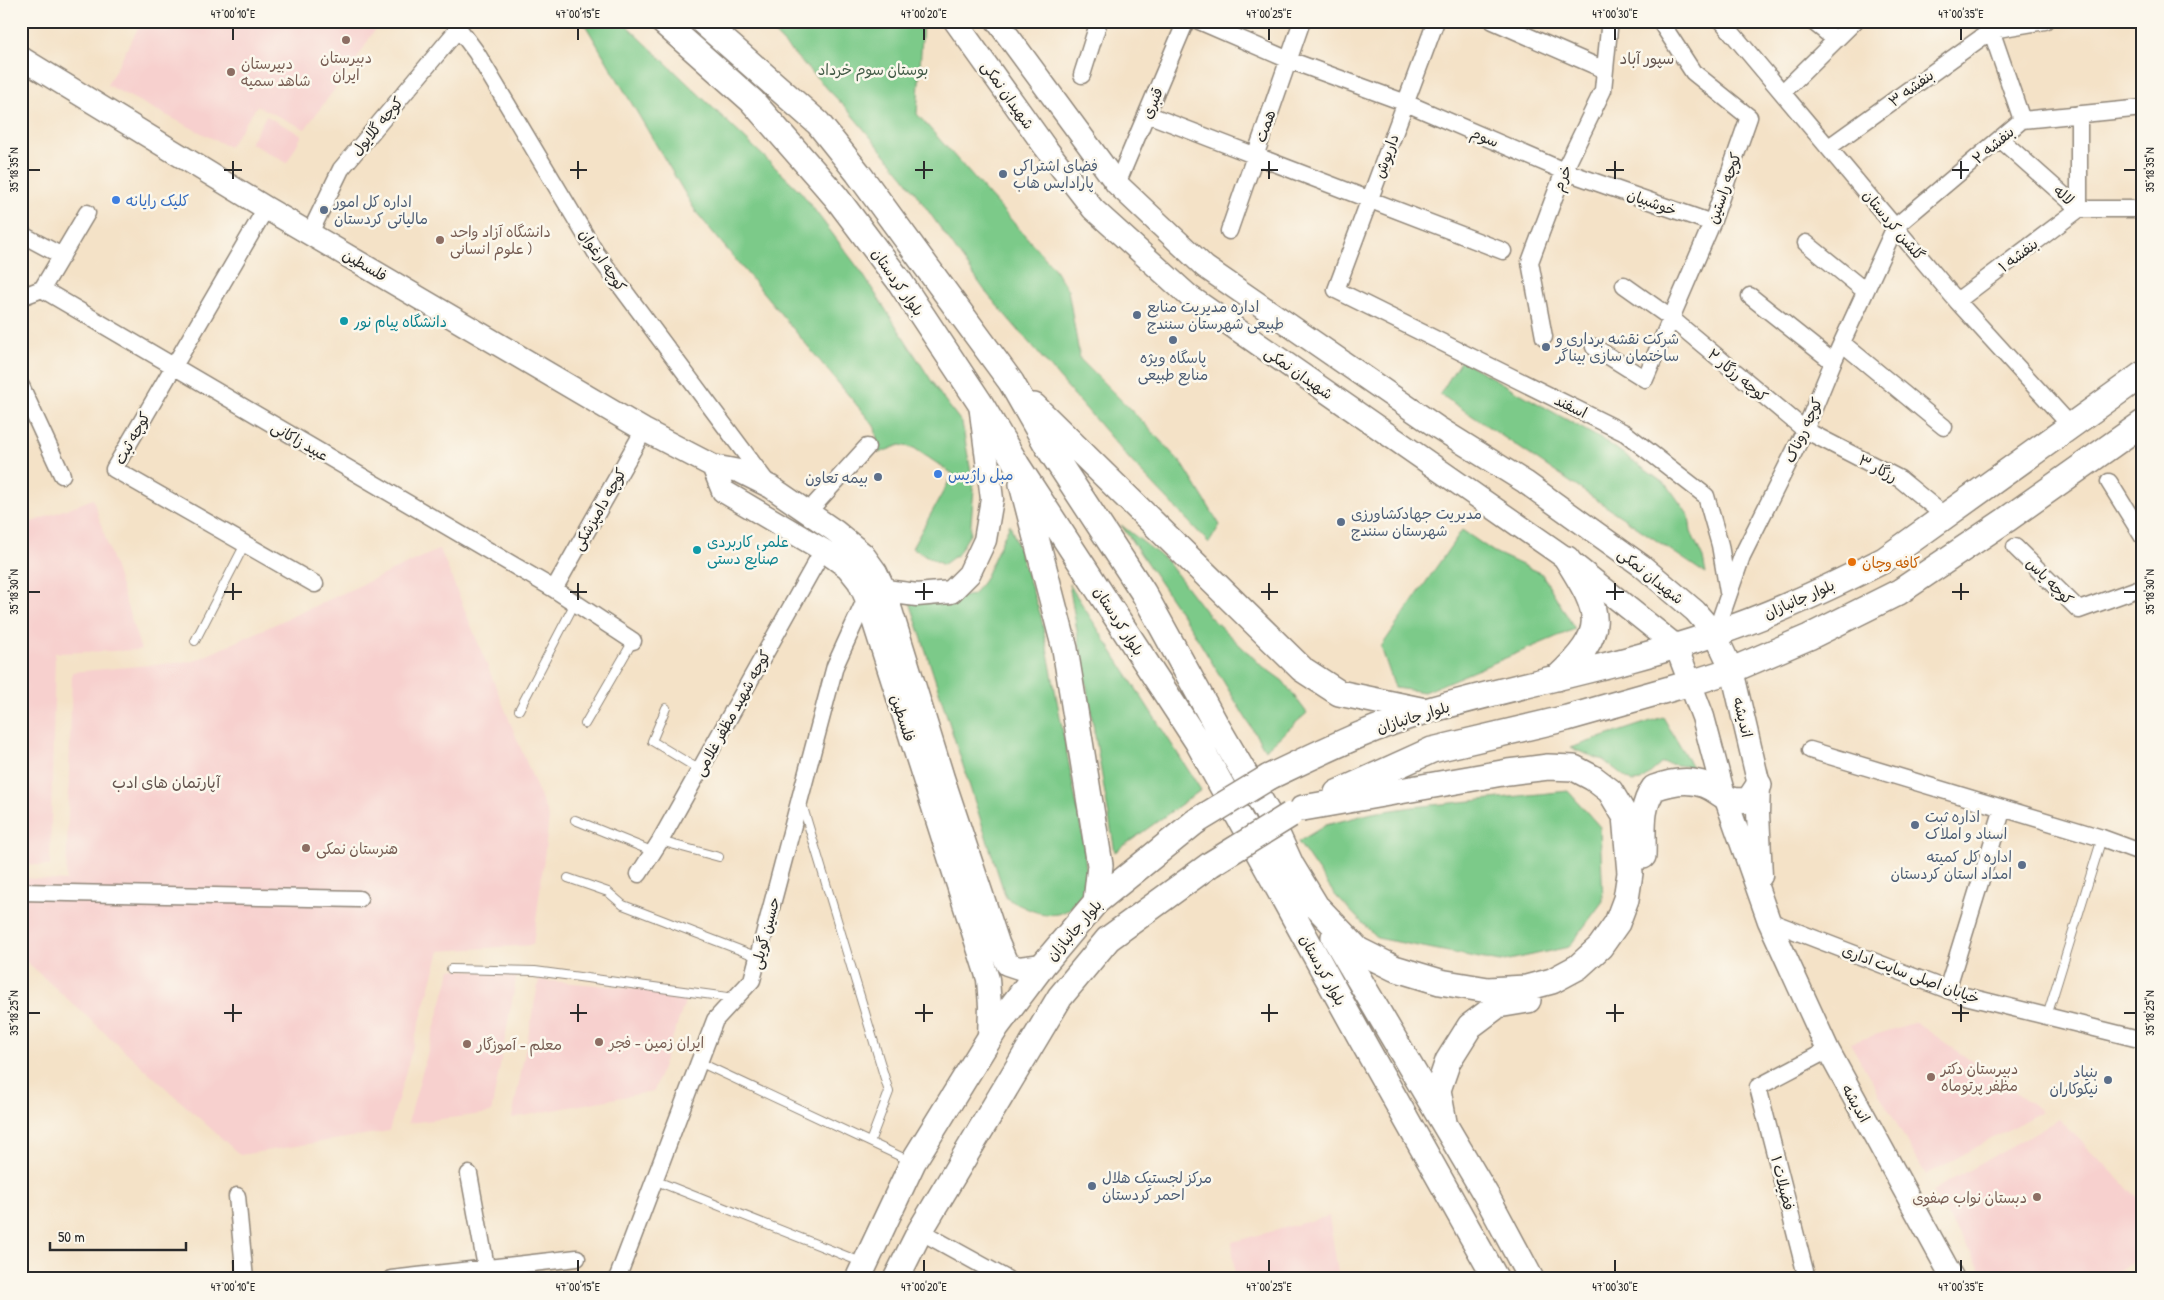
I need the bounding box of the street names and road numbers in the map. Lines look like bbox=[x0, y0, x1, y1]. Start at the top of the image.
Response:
street label: شهیدان نمکی bbox=[977, 57, 1039, 133]
street label: بنفشه ۳ bbox=[1884, 64, 1938, 112]
street label: قنبری bbox=[1136, 84, 1168, 122]
street label: کوچه گلایول bbox=[346, 92, 408, 160]
street label: همت bbox=[1249, 107, 1281, 145]
street label: بنفشه ۲ bbox=[1967, 121, 2019, 169]
street label: سوم bbox=[1467, 122, 1502, 154]
street label: داریوش bbox=[1368, 131, 1404, 181]
street label: کوچه راستین bbox=[1702, 149, 1746, 227]
street label: خرم bbox=[1547, 162, 1579, 195]
street label: لاله bbox=[2049, 180, 2079, 210]
street label: خوشبیان bbox=[1624, 183, 1680, 221]
street label: گلشن کردستان bbox=[1858, 185, 1930, 265]
street label: کوچه ارغوان bbox=[574, 224, 632, 296]
street label: بنفشه ۱ bbox=[1994, 233, 2042, 277]
street label: فلسطین bbox=[339, 244, 391, 286]
street label: بلوار کردستان bbox=[867, 244, 929, 320]
street label: شهیدان نمکی bbox=[1261, 342, 1337, 404]
street label: کوچه رزگار ۲ bbox=[1703, 343, 1773, 407]
street label: اسفند bbox=[1551, 389, 1591, 423]
street label: کوچه روناک bbox=[1779, 394, 1827, 466]
street label: کوچه ثبت bbox=[109, 408, 155, 468]
street label: عبید زاکانی bbox=[268, 416, 332, 466]
street label: رزگار ۳ bbox=[1855, 449, 1901, 487]
street label: کوچه دامپزشکی bbox=[567, 464, 631, 554]
street label: شهیدان نمکی bbox=[1614, 543, 1688, 609]
street label: کوچه یاس bbox=[2022, 553, 2078, 609]
street label: بلوار جانبازان bbox=[1760, 574, 1838, 624]
street label: بلوار کردستان bbox=[1089, 582, 1149, 660]
street label: کوچه شهید مظفر غلامی bbox=[689, 646, 775, 780]
street label: فلسطین bbox=[886, 692, 920, 744]
street label: اندیشه bbox=[1728, 695, 1758, 739]
street label: بلوار جانبازان bbox=[1374, 696, 1452, 738]
street label: حسین گویلی bbox=[745, 894, 785, 972]
street label: بلوار جانبازان bbox=[1041, 895, 1107, 965]
street label: بلوار کردستان bbox=[1295, 931, 1351, 1009]
street label: خیابان اصلی سایت اداری bbox=[1839, 939, 1983, 1009]
street label: اندیشه bbox=[1837, 1080, 1875, 1126]
street label: فضیلات ۱ bbox=[1766, 1154, 1800, 1212]

